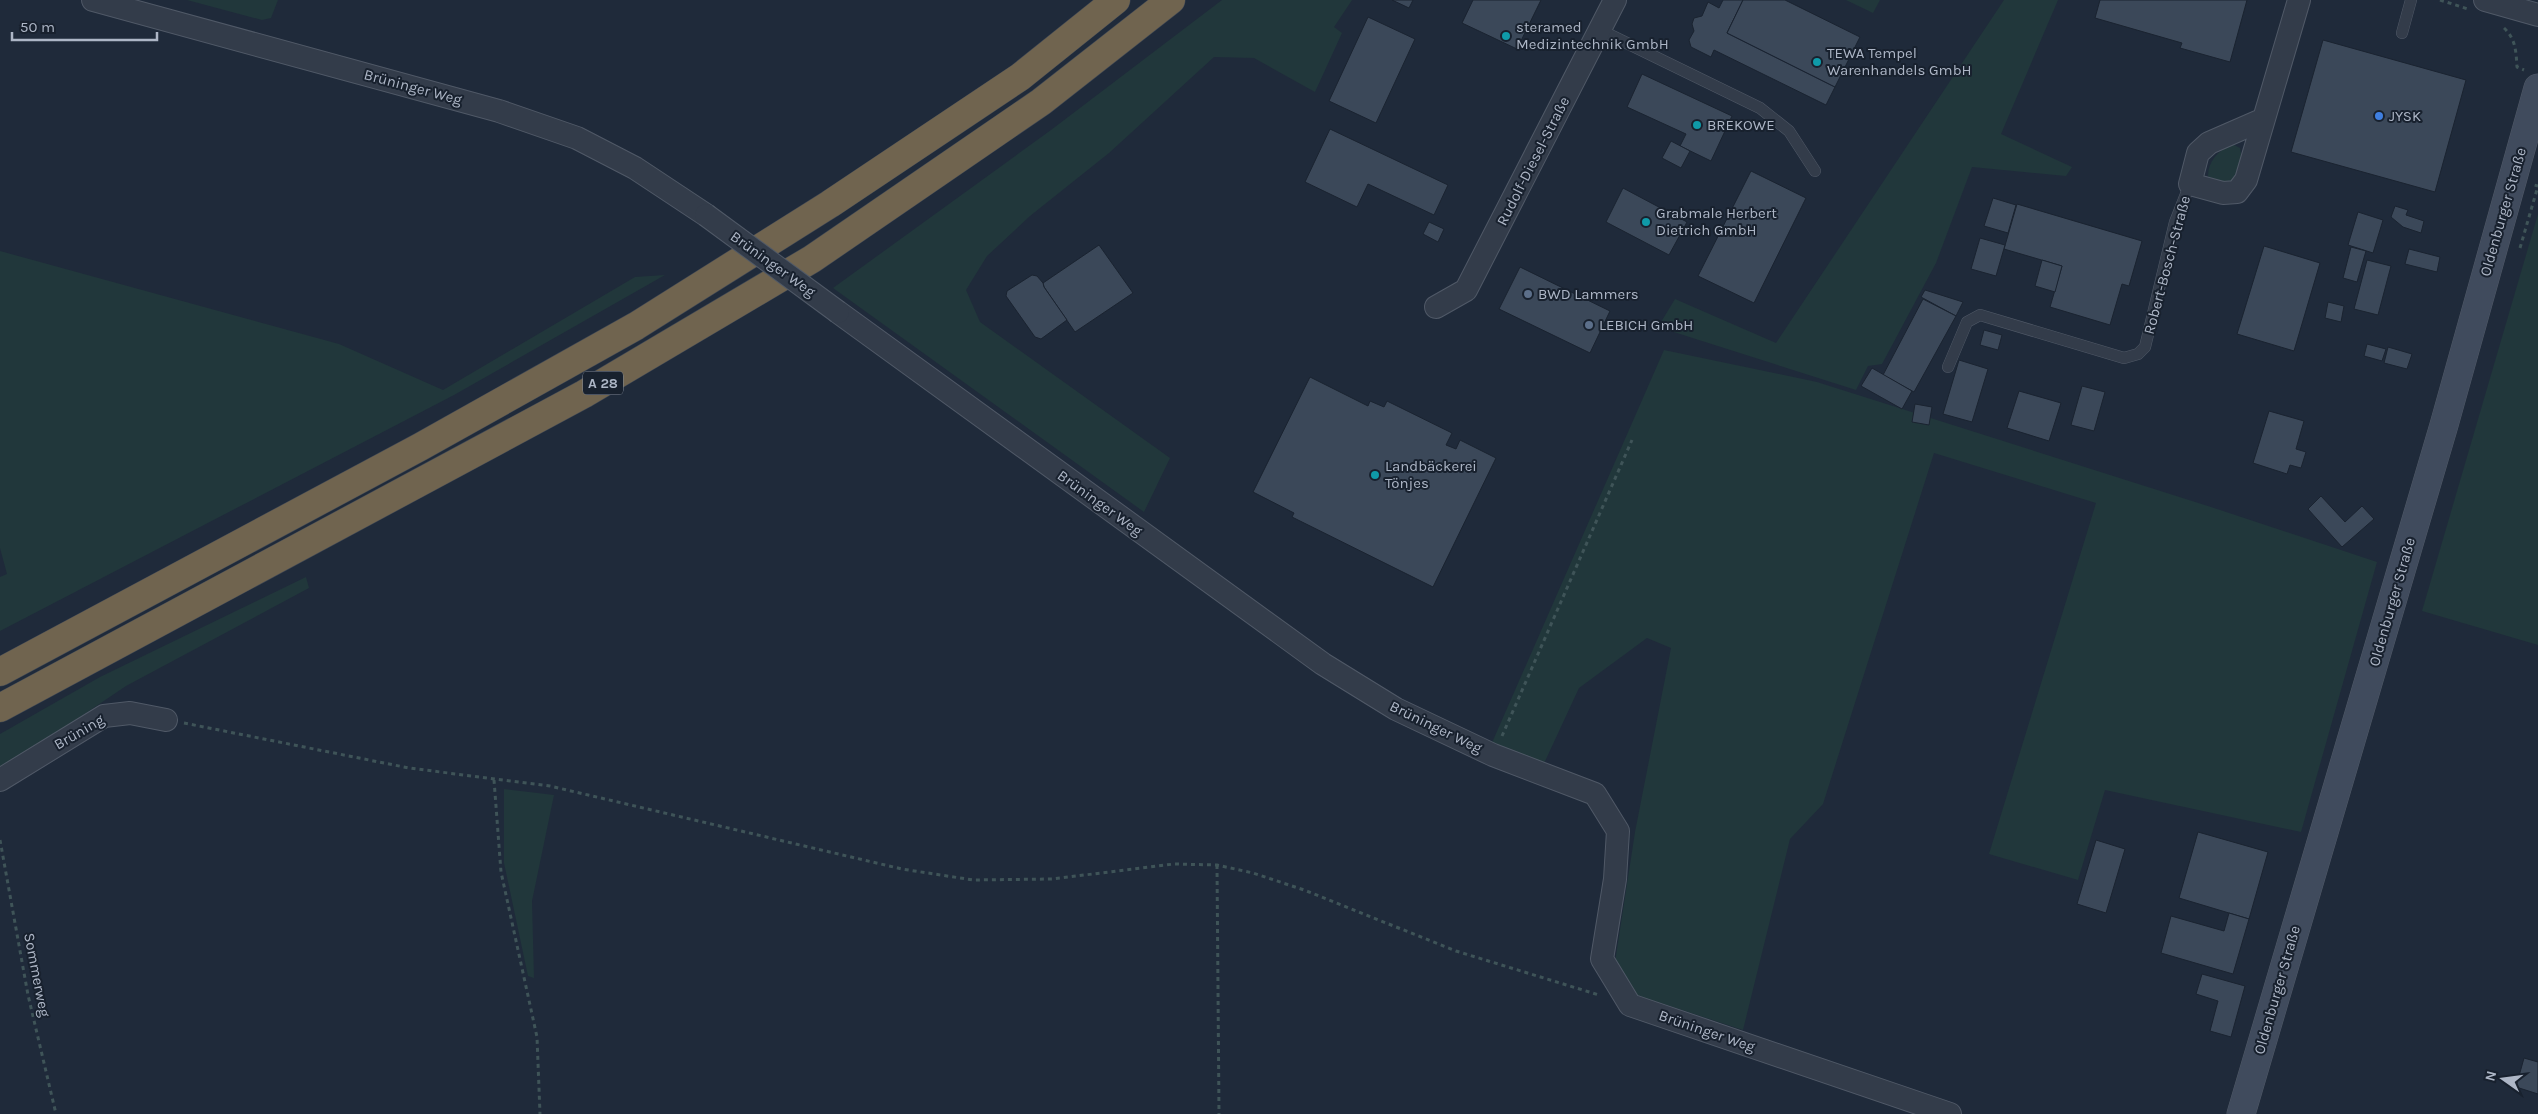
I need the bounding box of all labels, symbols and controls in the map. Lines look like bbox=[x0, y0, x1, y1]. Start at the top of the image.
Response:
scale bar bbox=[12, 10, 158, 42]
text: 50 m bbox=[20, 18, 55, 36]
place label: steramed Medizintechnik GmbH bbox=[1516, 18, 1669, 53]
marker: steramed Medizintechnik GmbH bbox=[1500, 30, 1512, 42]
place label: TEWA Tempel Warenhandels GmbH bbox=[1827, 44, 1972, 79]
marker: TEWA Tempel Warenhandels GmbH bbox=[1811, 56, 1823, 68]
street label: Brüninger Weg bbox=[362, 65, 464, 109]
street label: Rudolf-Diesel-Straße bbox=[1493, 94, 1573, 228]
place label: JYSK bbox=[2389, 107, 2421, 125]
marker: JYSK bbox=[2373, 110, 2385, 122]
place label: BREKOWE bbox=[1707, 116, 1775, 134]
marker: BREKOWE bbox=[1691, 119, 1703, 131]
street label: Oldenburger Straße bbox=[2476, 146, 2530, 278]
street label: Robert-Bosch-Straße bbox=[2140, 194, 2194, 336]
place label: Grabmale Herbert Dietrich GmbH bbox=[1656, 204, 1777, 239]
marker: Grabmale Herbert Dietrich GmbH bbox=[1640, 216, 1652, 228]
street label: Brüninger Weg bbox=[727, 227, 819, 301]
place label: BWD Lammers bbox=[1538, 285, 1639, 303]
marker: BWD Lammers bbox=[1522, 288, 1534, 300]
place label: LEBICH GmbH bbox=[1599, 316, 1693, 334]
marker: LEBICH GmbH bbox=[1583, 319, 1595, 331]
road number: A 28 bbox=[583, 372, 623, 394]
place label: Landbäckerei Tönjes bbox=[1385, 457, 1477, 492]
street label: Brüninger Weg bbox=[1054, 466, 1146, 540]
marker: Landbäckerei Tönjes bbox=[1369, 469, 1381, 481]
street label: Oldenburger Straße bbox=[2365, 536, 2419, 668]
street label: Brüninger Weg bbox=[1387, 697, 1486, 757]
street label: Brüning bbox=[51, 710, 108, 754]
street label: Oldenburger Straße bbox=[2250, 924, 2304, 1056]
street label: Sommerweg bbox=[20, 931, 54, 1019]
street label: Brüninger Weg bbox=[1656, 1006, 1758, 1056]
north arrow bbox=[2478, 1054, 2528, 1104]
text: N bbox=[2481, 1069, 2500, 1083]

